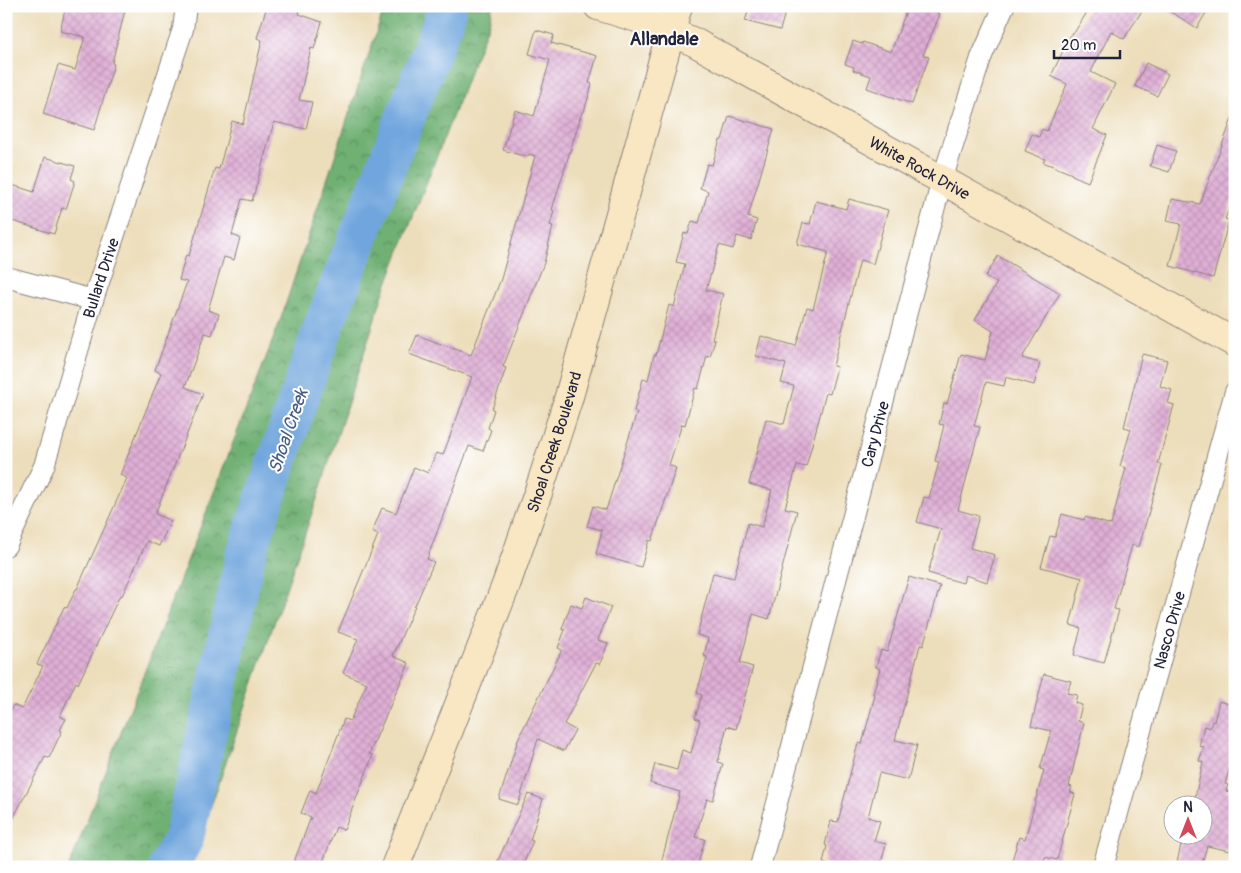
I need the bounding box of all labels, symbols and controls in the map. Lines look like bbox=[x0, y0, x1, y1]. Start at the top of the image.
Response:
district label: Allandale bbox=[630, 28, 699, 51]
scale bar bbox=[1054, 28, 1120, 60]
text: 20 m bbox=[1061, 36, 1096, 55]
street label: White Rock Drive bbox=[865, 132, 973, 205]
street label: Bullard Drive bbox=[79, 235, 124, 321]
street label: Shoal Creek Boulevard bbox=[523, 369, 586, 515]
water label: Shoal Creek bbox=[263, 385, 314, 476]
street label: Cary Drive bbox=[857, 399, 894, 469]
street label: Nasco Drive bbox=[1150, 589, 1190, 671]
north arrow bbox=[1164, 796, 1214, 846]
text: N bbox=[1183, 799, 1193, 816]

